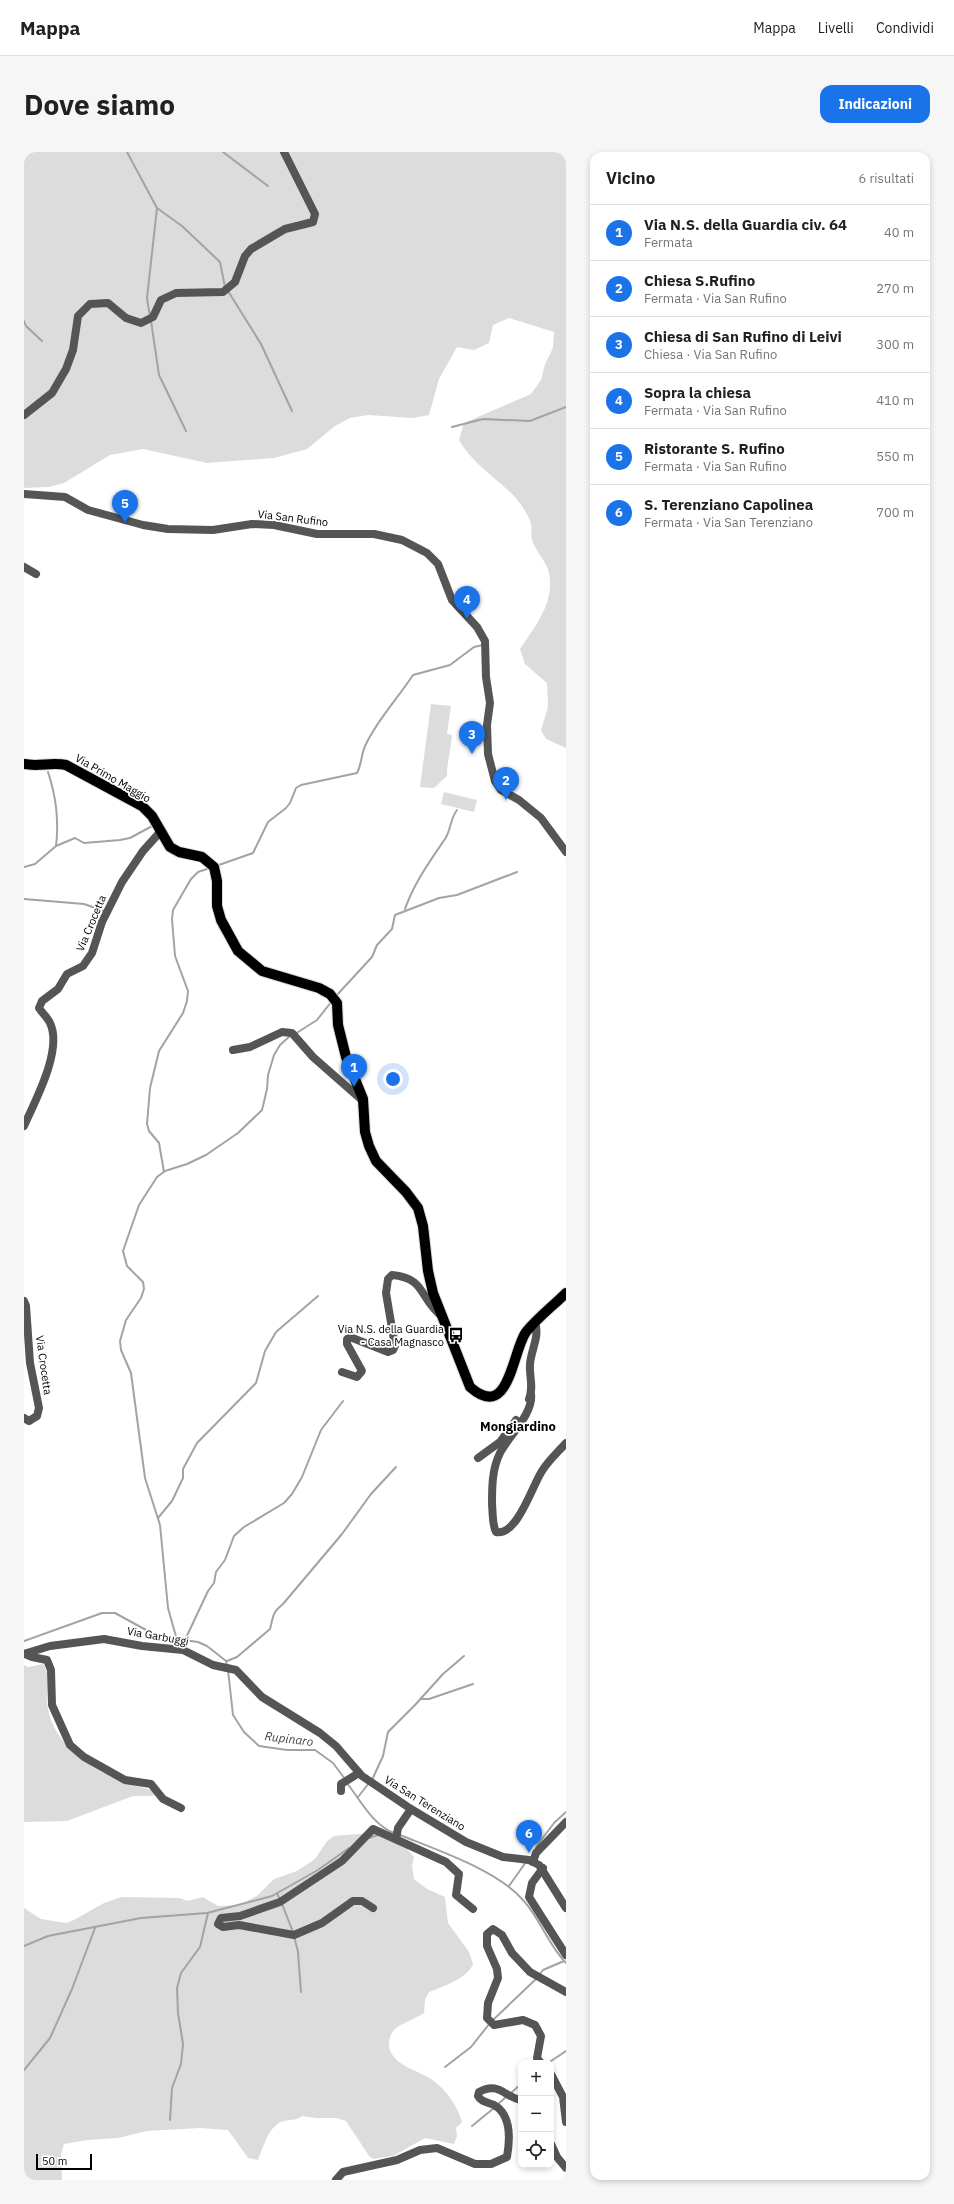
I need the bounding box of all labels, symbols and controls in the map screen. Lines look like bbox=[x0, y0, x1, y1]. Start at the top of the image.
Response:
text: Mappa bbox=[20, 16, 80, 40]
text: Mappa bbox=[753, 19, 796, 37]
text: Livelli bbox=[818, 19, 854, 37]
text: Condividi bbox=[876, 19, 934, 37]
button: Indicazioni bbox=[820, 85, 930, 123]
text: Dove siamo bbox=[24, 86, 175, 123]
text: Vicino bbox=[606, 167, 655, 189]
text: 6 risultati bbox=[859, 170, 914, 187]
text: Via N.S. della Guardia civ. 64 bbox=[644, 215, 847, 234]
text: 1 bbox=[615, 224, 623, 241]
text: 40 m bbox=[884, 224, 914, 241]
text: Fermata bbox=[644, 234, 693, 251]
text: Chiesa S.Rufino bbox=[644, 271, 755, 290]
text: 2 bbox=[615, 280, 623, 297]
text: 270 m bbox=[876, 280, 914, 297]
text: Fermata · Via San Rufino bbox=[644, 290, 787, 307]
text: Chiesa di San Rufino di Leivi bbox=[644, 327, 842, 346]
text: 3 bbox=[615, 336, 623, 353]
text: 300 m bbox=[876, 336, 914, 353]
text: Chiesa · Via San Rufino bbox=[644, 346, 777, 363]
text: Sopra la chiesa bbox=[644, 383, 751, 402]
text: 4 bbox=[615, 392, 623, 409]
text: 410 m bbox=[876, 392, 914, 409]
text: Fermata · Via San Rufino bbox=[644, 402, 787, 419]
text: Ristorante S. Rufino bbox=[644, 439, 785, 458]
text: 5 bbox=[615, 448, 623, 465]
text: 550 m bbox=[876, 448, 914, 465]
text: Fermata · Via San Rufino bbox=[644, 458, 787, 475]
pin: 5 bbox=[112, 490, 138, 523]
text: S. Terenziano Capolinea bbox=[644, 495, 813, 514]
text: 6 bbox=[615, 504, 623, 521]
text: 700 m bbox=[876, 504, 914, 521]
street label: Via San Rufino bbox=[257, 507, 329, 529]
text: Fermata · Via San Terenziano bbox=[644, 514, 813, 531]
pin: 4 bbox=[454, 586, 480, 619]
pin: 3 bbox=[459, 721, 485, 754]
street label: Via Primo Maggio bbox=[73, 751, 153, 805]
pin: 2 bbox=[493, 767, 519, 800]
street label: Via Crocetta bbox=[73, 893, 109, 953]
pin: 1 bbox=[341, 1054, 367, 1087]
your location bbox=[383, 1069, 403, 1089]
place label: Via N.S. della Guardia - Casa Magnasco bbox=[338, 1322, 444, 1349]
bus stop icon: Via N.S. della Guardia - Casa Magnasco bbox=[447, 1326, 465, 1344]
street label: Via Crocetta bbox=[33, 1334, 55, 1396]
district label: Mongiardino bbox=[480, 1418, 556, 1435]
street label: Via Garbuggi bbox=[126, 1624, 190, 1648]
water label: Rupinaro bbox=[264, 1728, 315, 1749]
street label: Via San Terenziano bbox=[382, 1772, 468, 1834]
pin: 6 bbox=[516, 1820, 542, 1853]
map controls bbox=[518, 2060, 554, 2168]
button: + bbox=[518, 2060, 554, 2096]
button: − bbox=[518, 2096, 554, 2132]
button: locate bbox=[518, 2132, 554, 2168]
scale bar bbox=[36, 2152, 92, 2171]
text: 50 m bbox=[42, 2154, 67, 2168]

